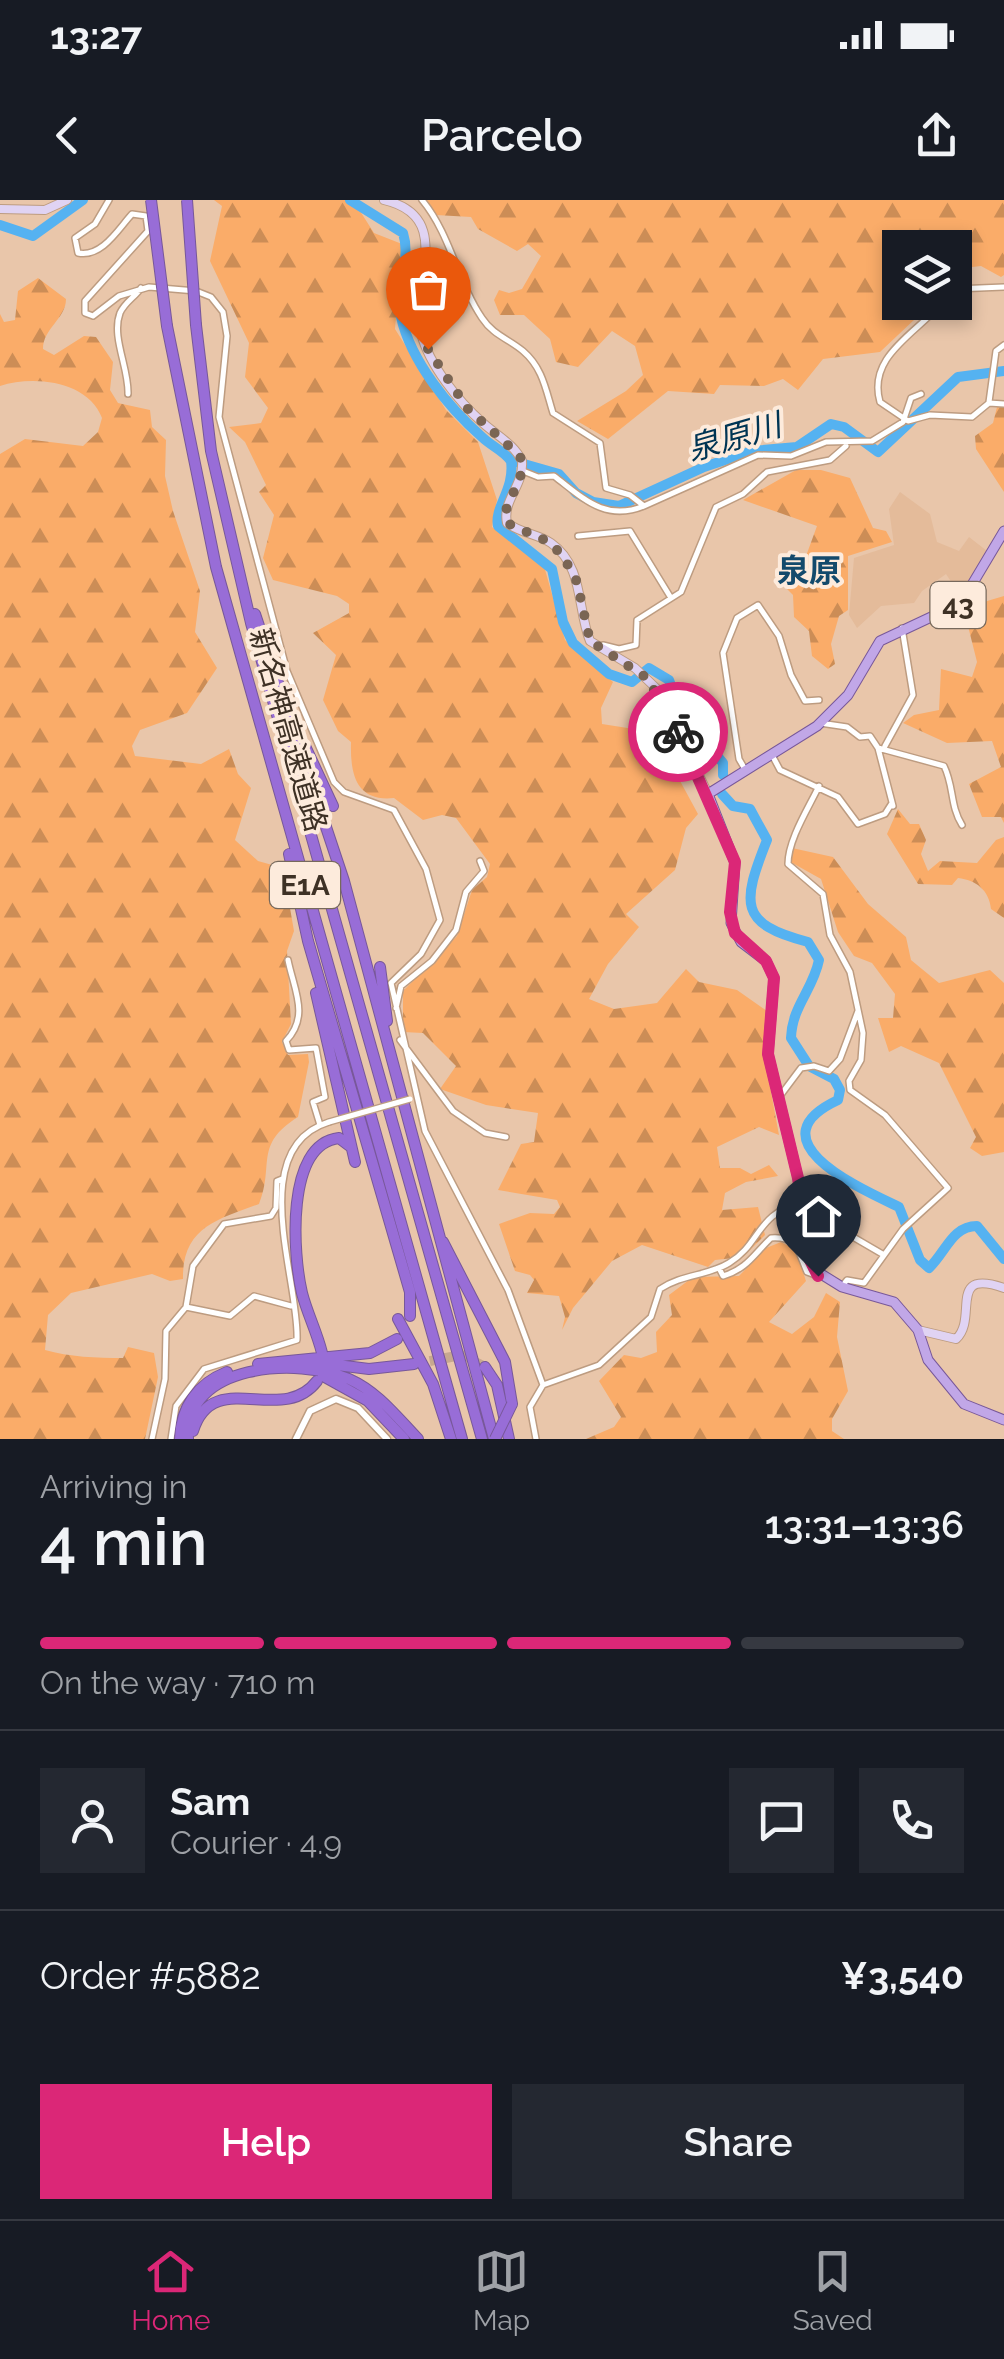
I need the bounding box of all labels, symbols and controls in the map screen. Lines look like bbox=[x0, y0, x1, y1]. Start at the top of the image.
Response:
text: 13:27 bbox=[50, 13, 142, 58]
icon: back bbox=[40, 108, 95, 163]
icon: share bbox=[909, 108, 964, 163]
text: Parcelo bbox=[421, 109, 583, 162]
map controls bbox=[882, 230, 972, 320]
button: layers bbox=[882, 230, 972, 320]
pin bbox=[386, 247, 471, 350]
icon: bag bbox=[401, 262, 456, 317]
water label: 泉原川 bbox=[683, 405, 788, 468]
district label: 泉原 bbox=[777, 552, 841, 589]
road number: 43 bbox=[930, 582, 986, 628]
street label: 新名神高速道路 bbox=[243, 624, 334, 836]
courier bbox=[628, 682, 728, 782]
icon: bike bbox=[651, 705, 706, 760]
road number: E1A bbox=[270, 862, 340, 908]
pin bbox=[776, 1174, 861, 1277]
icon: home bbox=[791, 1189, 846, 1244]
text: Arriving in bbox=[40, 1468, 187, 1505]
text: 13:31–13:36 bbox=[765, 1502, 964, 1547]
text: 4 min bbox=[40, 1504, 208, 1580]
text: On the way · 710 m bbox=[40, 1664, 316, 1701]
button: person bbox=[40, 1768, 145, 1873]
button: chat bbox=[729, 1768, 834, 1873]
button: phone bbox=[859, 1768, 964, 1873]
text: Sam bbox=[170, 1779, 250, 1824]
text: Courier · 4.9 bbox=[170, 1824, 342, 1861]
text: Order #5882 bbox=[40, 1953, 261, 1998]
text: ¥3,540 bbox=[841, 1953, 964, 1998]
button: Help bbox=[40, 2084, 492, 2199]
button: Share bbox=[512, 2084, 964, 2199]
tab: Home bbox=[131, 2244, 211, 2337]
tab: Map bbox=[473, 2244, 530, 2337]
tab: Saved bbox=[793, 2244, 873, 2337]

